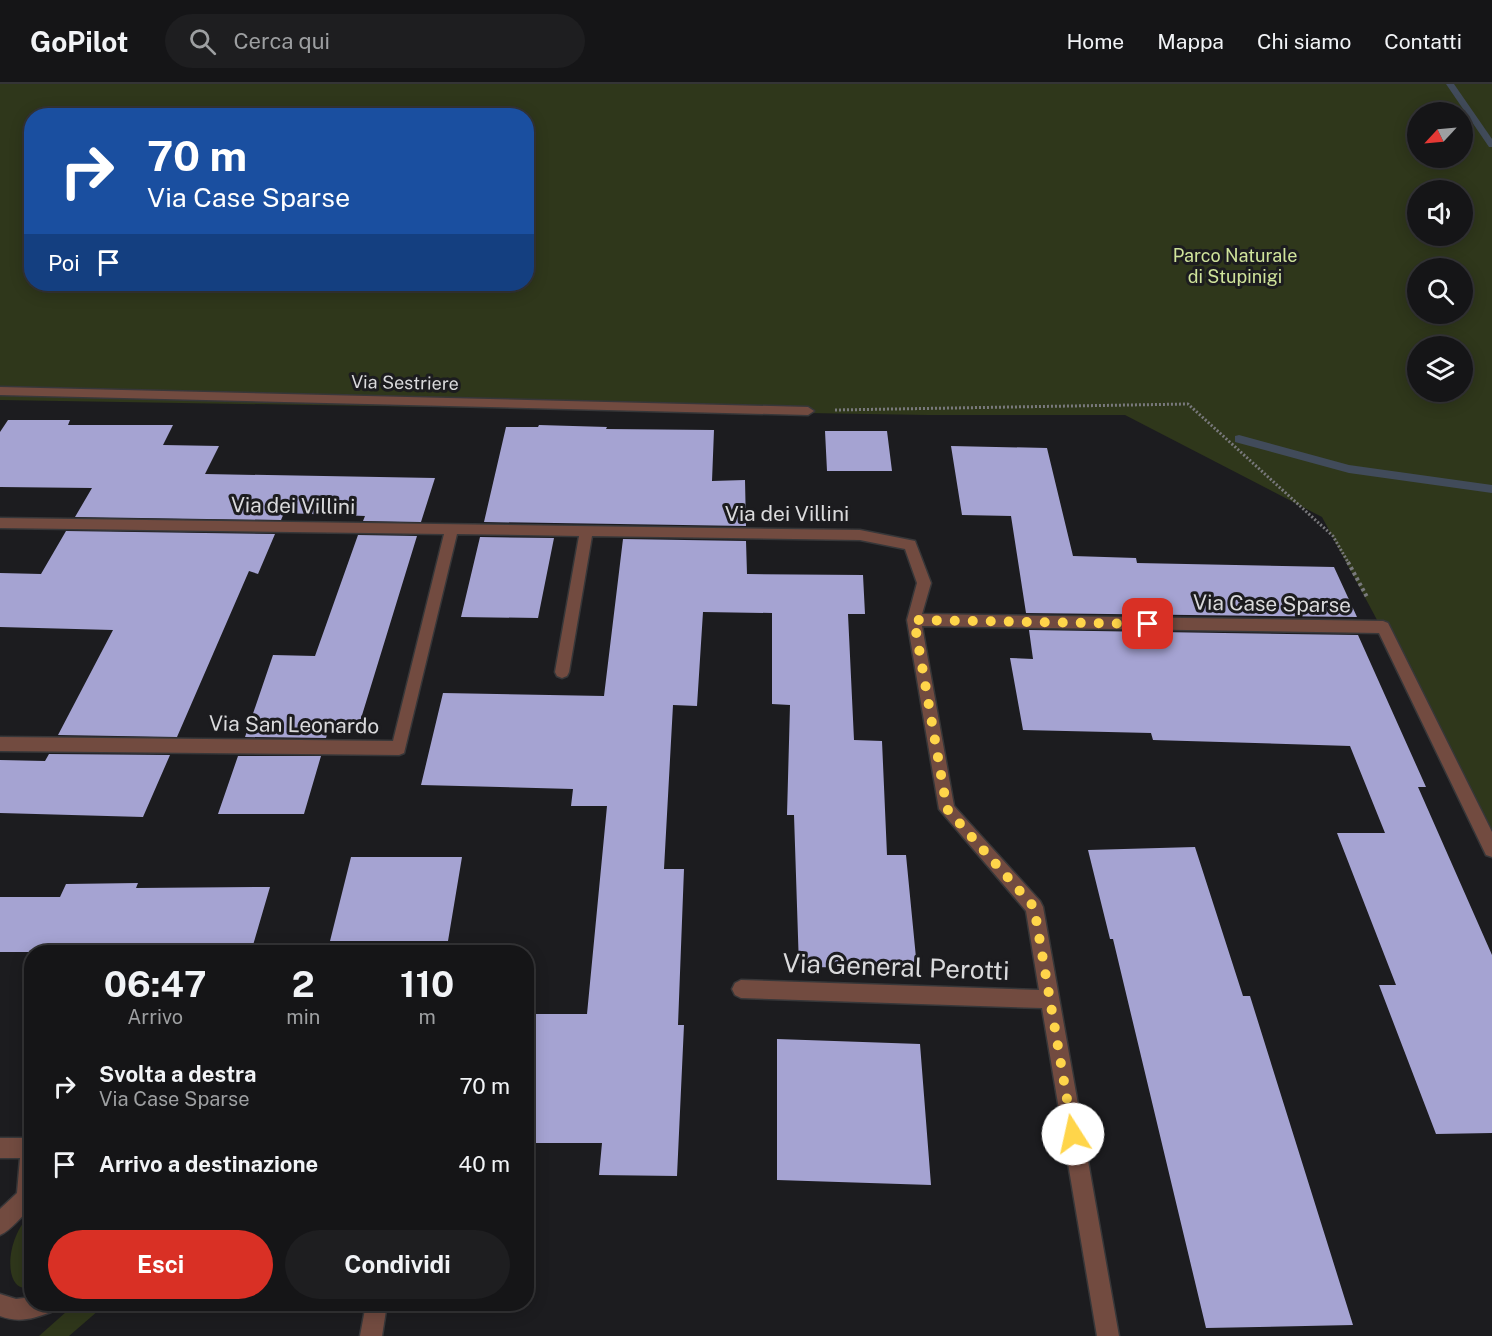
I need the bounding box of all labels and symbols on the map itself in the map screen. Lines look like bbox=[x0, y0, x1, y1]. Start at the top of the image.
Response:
north arrow bbox=[1407, 102, 1473, 168]
park label: Parco Naturale di Stupinigi bbox=[1173, 245, 1297, 287]
street label: Via Sestriere bbox=[351, 371, 459, 394]
street label: Via dei Villini bbox=[231, 492, 355, 519]
street label: Via dei Villini bbox=[725, 501, 849, 526]
street label: Via Case Sparse bbox=[1193, 590, 1351, 617]
pin bbox=[1122, 598, 1173, 649]
street label: Via San Leonardo bbox=[209, 711, 379, 738]
street label: Via General Perotti bbox=[782, 947, 1010, 986]
position arrow bbox=[1041, 1102, 1105, 1166]

